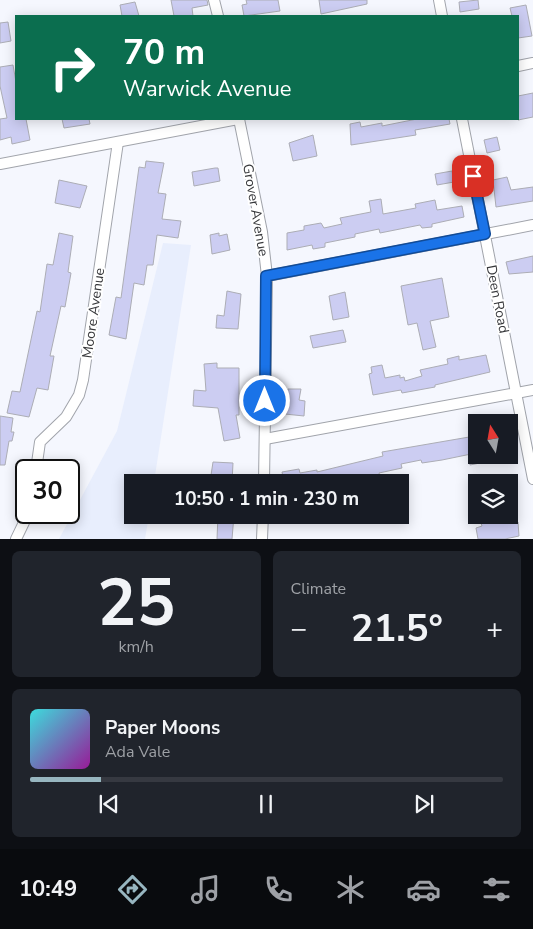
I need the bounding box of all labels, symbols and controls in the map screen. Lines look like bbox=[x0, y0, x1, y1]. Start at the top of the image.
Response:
text: 70 m bbox=[123, 29, 205, 76]
icon: right bbox=[40, 35, 105, 100]
text: Warwick Avenue bbox=[123, 74, 291, 104]
pin bbox=[452, 155, 494, 197]
street label: Grover Avenue bbox=[238, 162, 273, 258]
icon: arrive bbox=[459, 162, 487, 190]
street label: Deen Road bbox=[482, 263, 513, 335]
street label: Moore Avenue bbox=[78, 267, 109, 360]
position arrow bbox=[238, 374, 290, 426]
north arrow bbox=[468, 414, 518, 464]
map controls bbox=[468, 414, 518, 524]
speed limit sign: 30 bbox=[15, 459, 80, 524]
button: layers bbox=[468, 474, 518, 524]
text: 10:50 · 1 min · 230 m bbox=[174, 486, 359, 512]
text: 25 bbox=[97, 559, 175, 648]
text: Climate bbox=[291, 578, 346, 600]
text: 21.5° bbox=[351, 603, 443, 654]
text: − bbox=[291, 610, 307, 648]
text: + bbox=[486, 610, 503, 648]
text: km/h bbox=[119, 636, 154, 658]
text: Paper Moons bbox=[105, 715, 220, 741]
text: Ada Vale bbox=[105, 741, 170, 763]
icon: previous bbox=[95, 790, 123, 818]
icon: pause bbox=[252, 790, 280, 818]
icon: next bbox=[410, 790, 438, 818]
icon: directions bbox=[115, 872, 150, 907]
icon: music bbox=[188, 872, 223, 907]
icon: phone bbox=[261, 872, 296, 907]
icon: climate bbox=[333, 872, 368, 907]
icon: car bbox=[406, 872, 441, 907]
icon: filters bbox=[479, 872, 514, 907]
text: 10:49 bbox=[19, 874, 77, 904]

